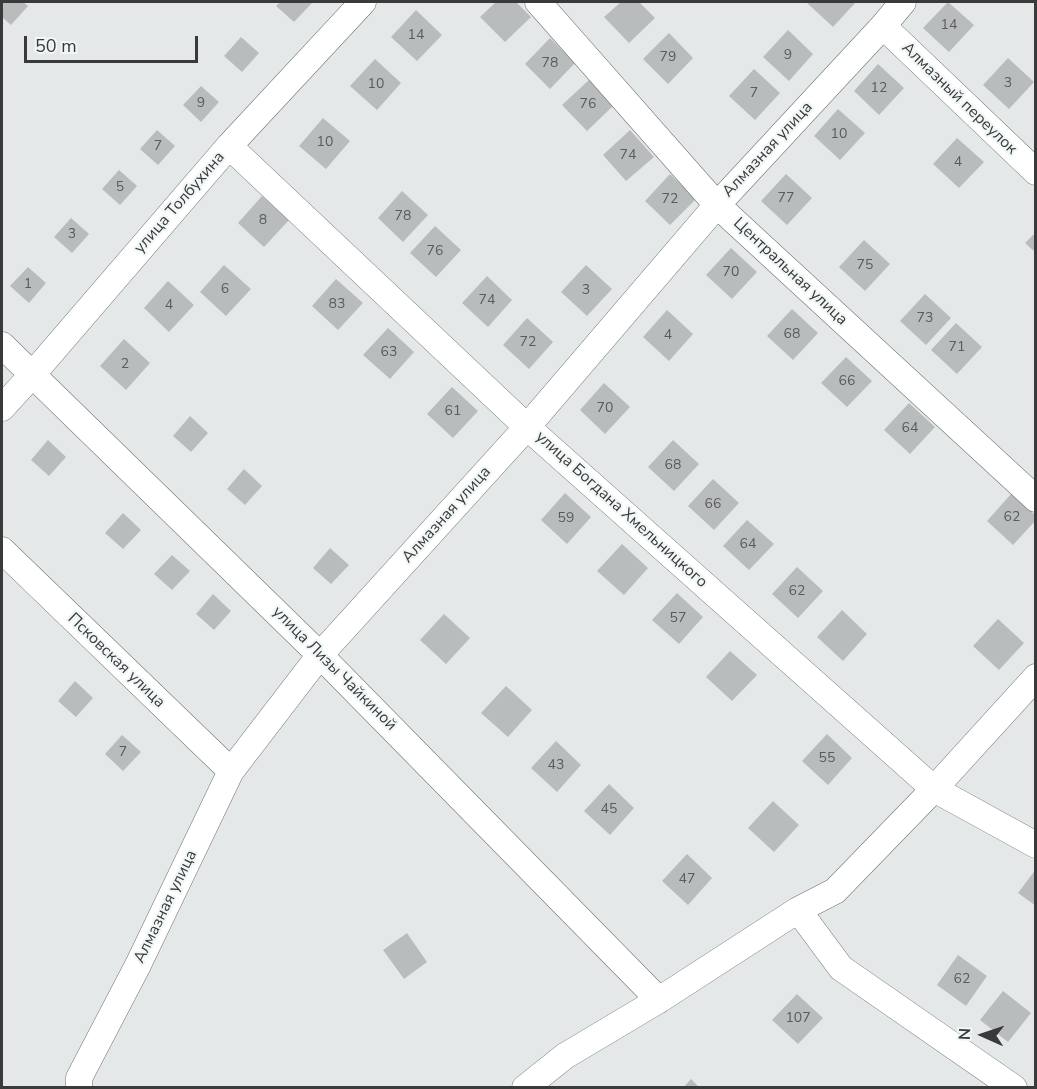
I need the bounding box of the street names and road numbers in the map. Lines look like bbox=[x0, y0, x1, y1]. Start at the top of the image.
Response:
street label: Алмазный переулок bbox=[897, 39, 1021, 159]
street label: Алмазная улица bbox=[719, 98, 817, 202]
street label: улица Толбухина bbox=[131, 148, 229, 258]
street label: Центральная улица bbox=[729, 214, 851, 330]
street label: улица Богдана Хмельницкого bbox=[531, 428, 711, 592]
street label: Алмазная улица bbox=[399, 463, 495, 567]
street label: улица Лизы Чайкиной bbox=[268, 603, 400, 735]
street label: Псковская улица bbox=[63, 610, 169, 712]
street label: Алмазная улица bbox=[130, 847, 202, 967]

